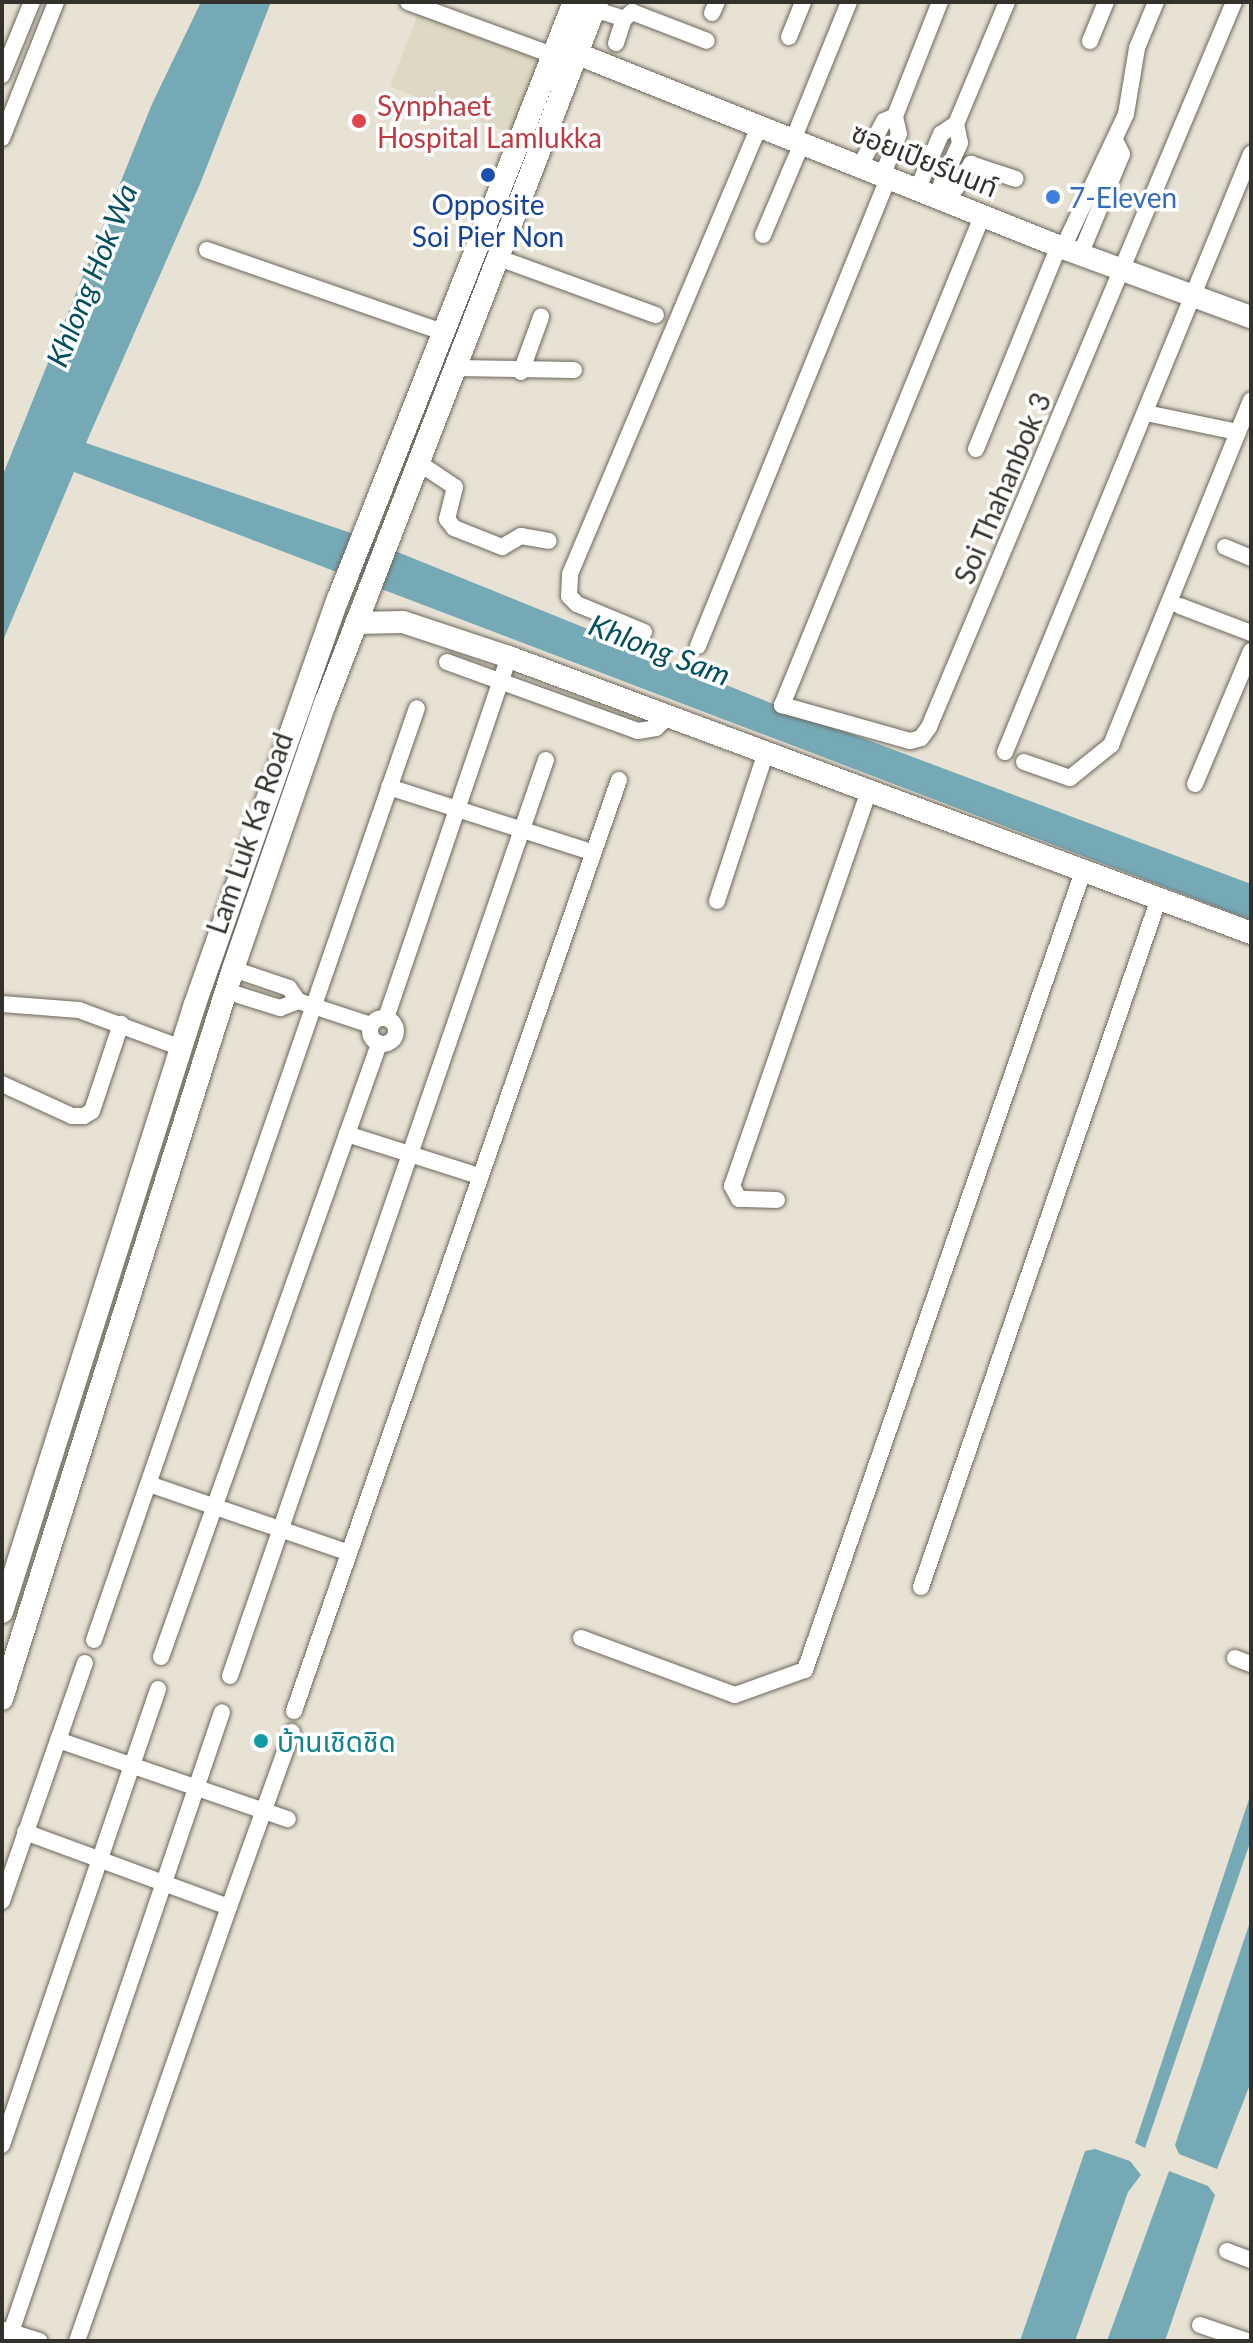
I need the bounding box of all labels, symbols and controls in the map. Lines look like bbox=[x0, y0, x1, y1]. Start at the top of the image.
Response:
place label: Synphaet Hospital Lamlukka bbox=[377, 88, 602, 154]
marker: Synphaet Hospital Lamlukka bbox=[348, 110, 370, 132]
street label: ซอยเปียร์นนท์ bbox=[847, 114, 1003, 204]
marker: Opposite Soi Pier Non bbox=[479, 166, 497, 184]
water label: Khlong Hok Wa bbox=[38, 178, 144, 372]
place label: 7-Eleven bbox=[1069, 180, 1177, 214]
place label: Opposite Soi Pier Non bbox=[412, 187, 564, 253]
marker: 7-Eleven bbox=[1044, 188, 1062, 206]
street label: Soi Thahanbok 3 bbox=[946, 387, 1058, 589]
water label: Khlong Sam bbox=[584, 606, 736, 692]
street label: Lam Luk Ka Road bbox=[199, 728, 299, 938]
place label: บ้านเชิดชิด bbox=[277, 1724, 396, 1758]
marker: บ้านเชิดชิด bbox=[252, 1732, 270, 1750]

